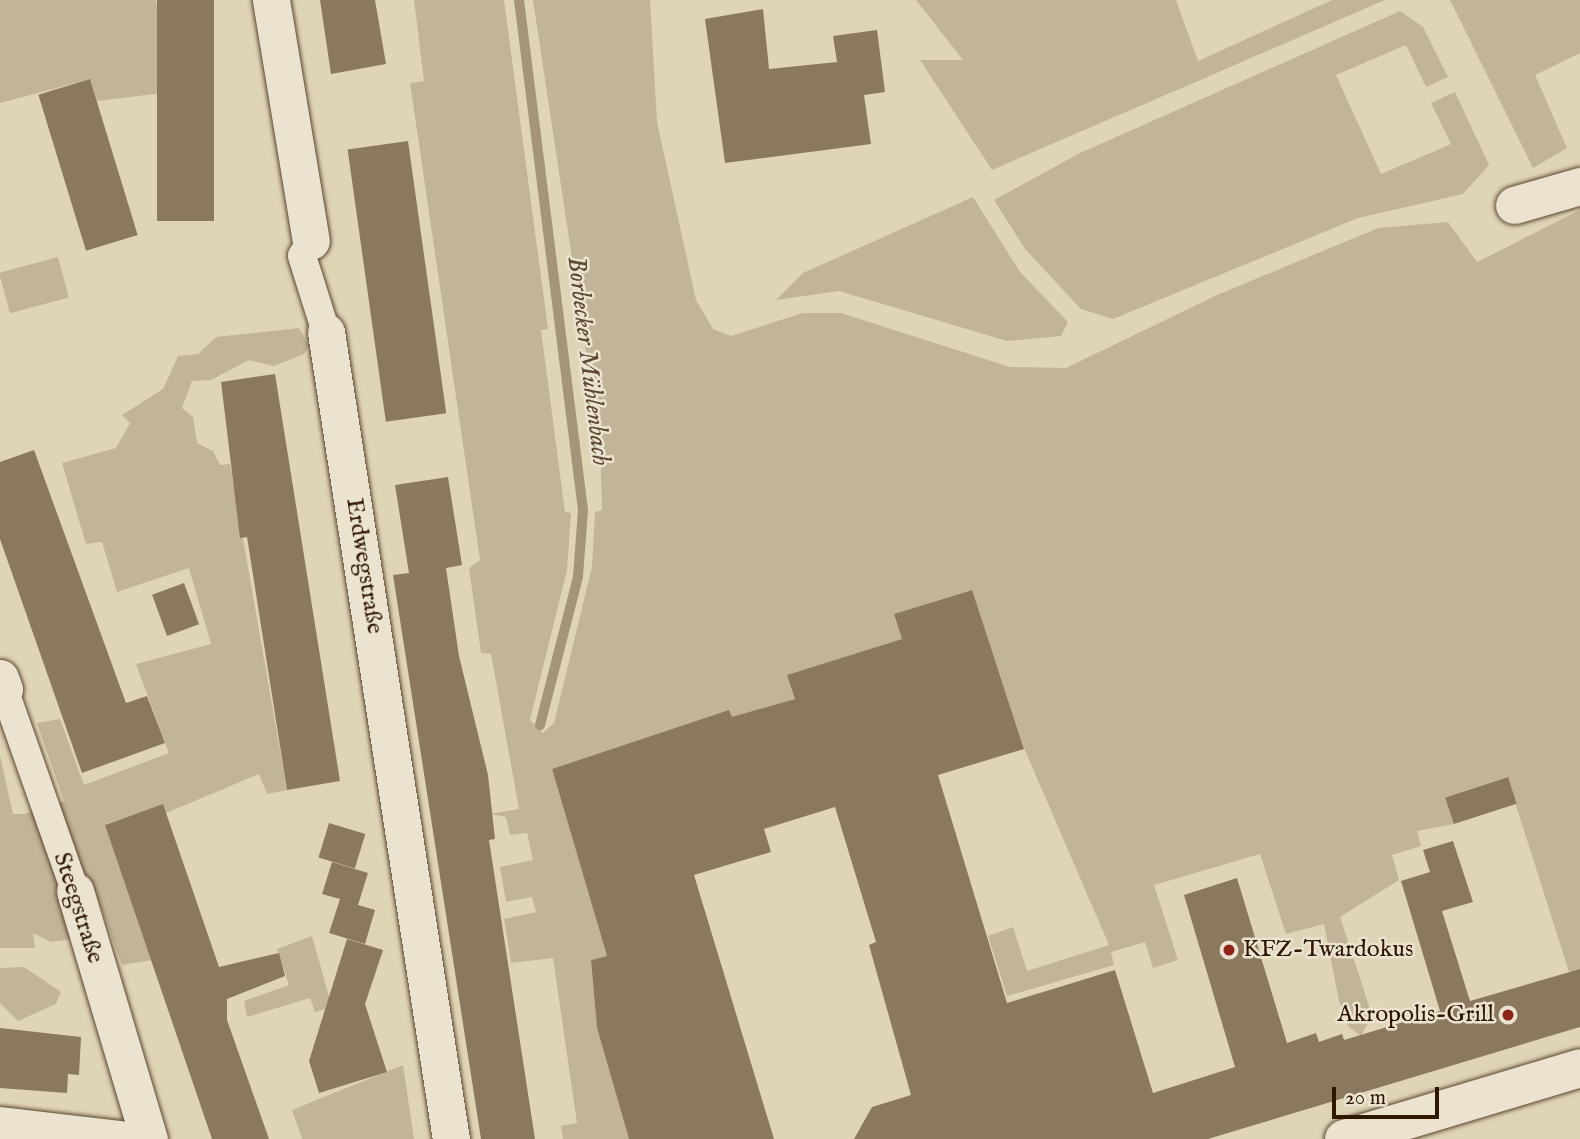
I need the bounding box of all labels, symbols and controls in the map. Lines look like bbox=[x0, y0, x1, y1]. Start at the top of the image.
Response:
water label: Borbecker Mühlenbach bbox=[560, 254, 616, 468]
street label: Erdwegstraße bbox=[339, 496, 389, 636]
street label: Steegstraße bbox=[47, 849, 109, 967]
place label: KFZ-Twardokus bbox=[1243, 936, 1413, 964]
marker: KFZ-Twardokus bbox=[1221, 942, 1237, 958]
place label: Akropolis-Grill bbox=[1337, 1001, 1494, 1029]
marker: Akropolis-Grill bbox=[1500, 1007, 1516, 1023]
scale bar bbox=[1335, 1072, 1442, 1116]
text: 20 m bbox=[1345, 1085, 1386, 1112]

